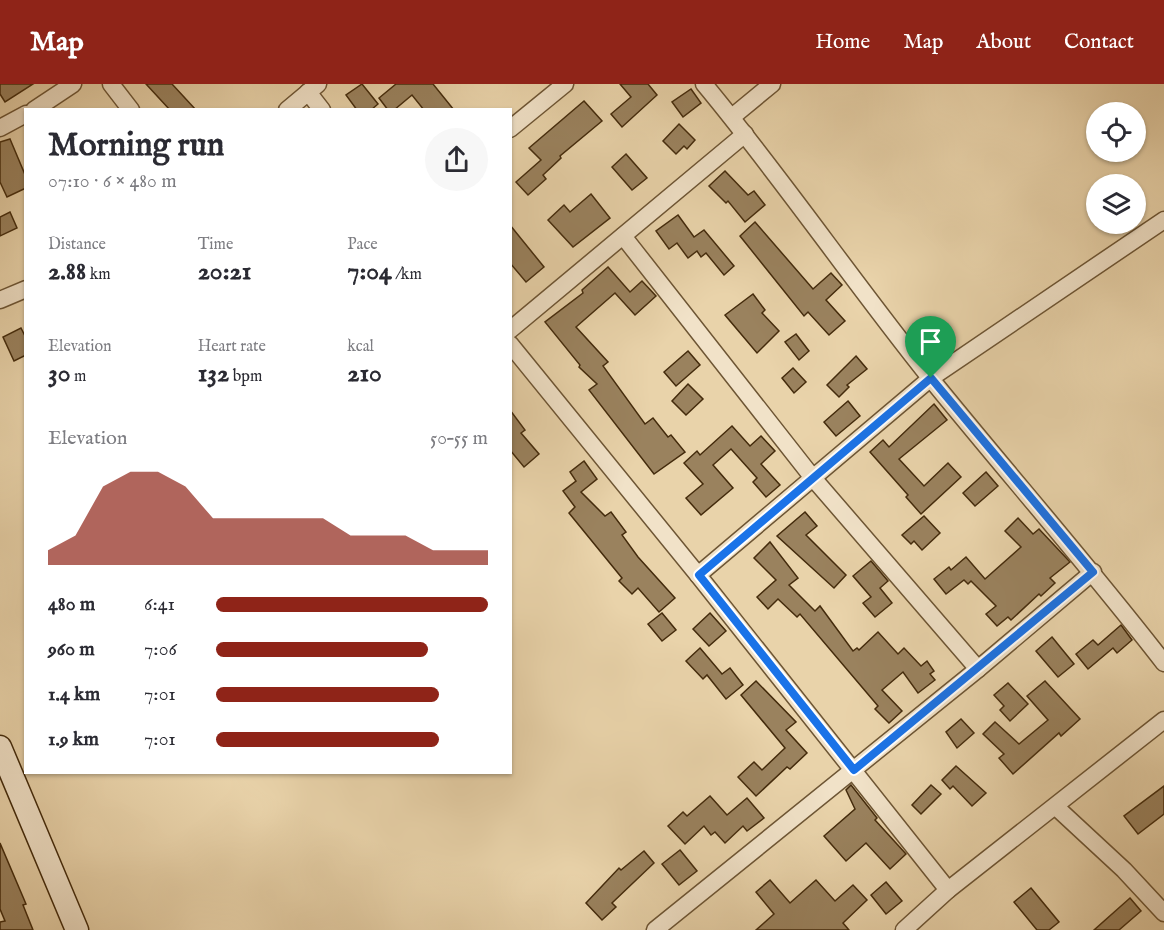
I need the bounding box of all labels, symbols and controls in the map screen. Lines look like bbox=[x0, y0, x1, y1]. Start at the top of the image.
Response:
text: Map bbox=[30, 25, 84, 60]
text: Home bbox=[815, 29, 870, 56]
text: Map bbox=[903, 29, 943, 56]
text: About bbox=[976, 29, 1031, 56]
text: Contact bbox=[1064, 29, 1134, 56]
map controls bbox=[1086, 102, 1146, 234]
button: locate bbox=[1086, 102, 1146, 162]
text: Morning run bbox=[48, 125, 224, 167]
button: share bbox=[425, 128, 488, 191]
text: 07:10 · 6 × 480 m bbox=[48, 169, 177, 194]
button: layers bbox=[1086, 174, 1146, 234]
text: Distance bbox=[48, 235, 106, 255]
text: Time bbox=[198, 235, 233, 255]
text: Pace bbox=[347, 235, 378, 255]
text: 2.88 bbox=[48, 255, 86, 288]
text: 20:21 bbox=[198, 255, 251, 288]
text: 7:04 bbox=[347, 255, 392, 288]
text: km bbox=[86, 265, 111, 285]
text: /km bbox=[392, 265, 422, 285]
pin bbox=[905, 316, 956, 378]
icon: arrive bbox=[914, 325, 947, 358]
text: Elevation bbox=[48, 337, 111, 357]
text: Heart rate bbox=[198, 337, 266, 357]
text: kcal bbox=[347, 337, 374, 357]
text: 30 bbox=[48, 357, 70, 390]
text: 132 bbox=[198, 357, 229, 390]
text: 210 bbox=[347, 357, 382, 390]
text: m bbox=[70, 367, 86, 387]
text: bpm bbox=[229, 367, 262, 387]
text: Elevation bbox=[48, 426, 127, 451]
text: 50–55 m bbox=[430, 426, 488, 451]
text: 480 m bbox=[48, 592, 95, 617]
text: 6:41 bbox=[144, 592, 175, 617]
text: 960 m bbox=[48, 637, 95, 662]
text: 7:06 bbox=[144, 637, 177, 662]
text: 1.4 km bbox=[48, 682, 100, 707]
text: 7:01 bbox=[144, 682, 176, 707]
text: 1.9 km bbox=[48, 727, 99, 752]
text: 7:01 bbox=[144, 727, 176, 752]

